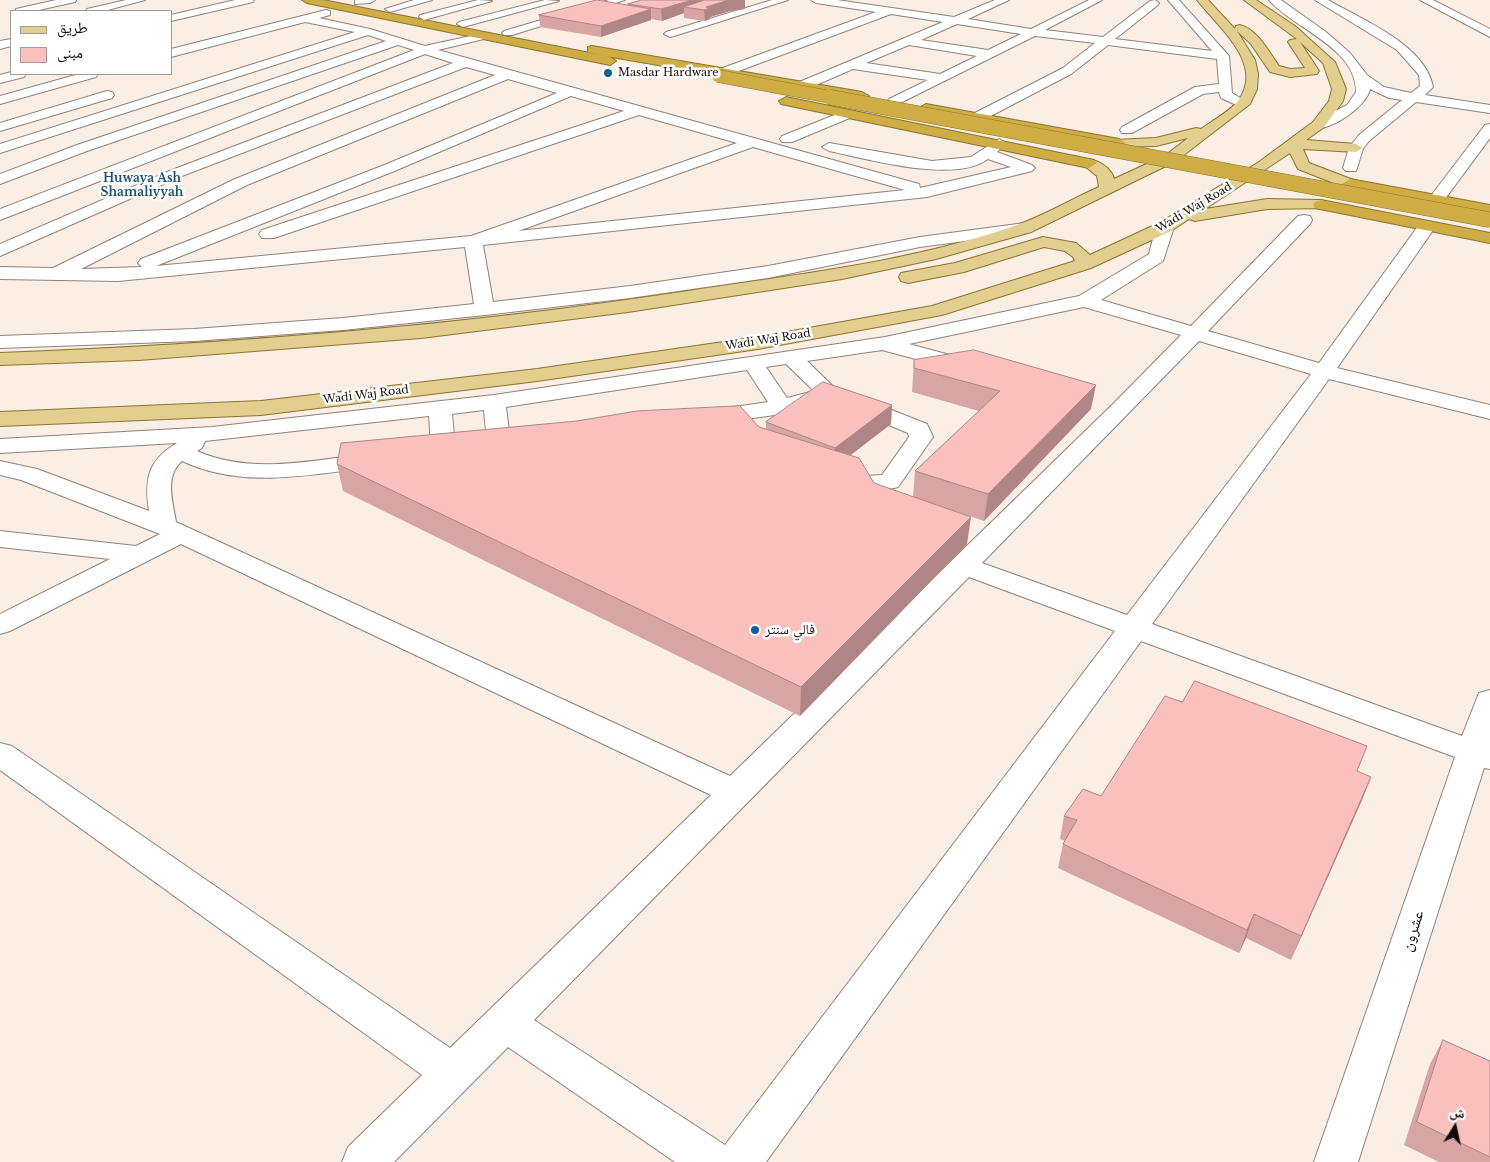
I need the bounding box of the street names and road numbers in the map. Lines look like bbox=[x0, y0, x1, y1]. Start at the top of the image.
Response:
street label: Wadi Waj Road bbox=[1154, 180, 1234, 236]
street label: Wadi Waj Road bbox=[724, 327, 812, 353]
street label: Wadi Waj Road bbox=[322, 383, 410, 407]
street label: عشرون bbox=[1397, 908, 1429, 954]

